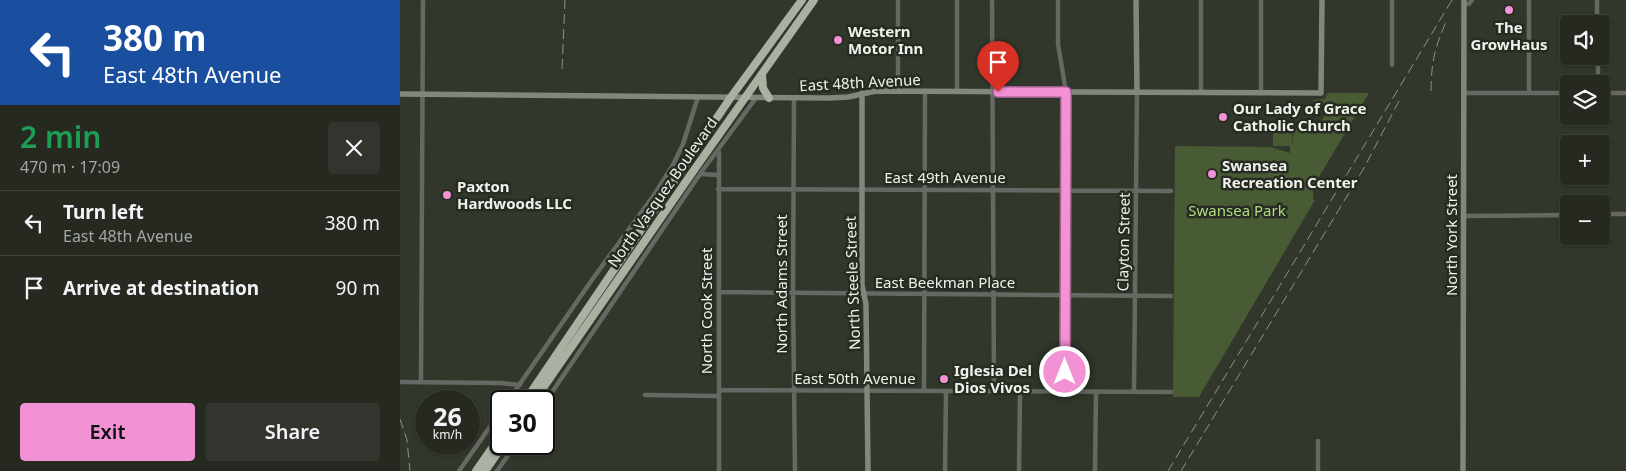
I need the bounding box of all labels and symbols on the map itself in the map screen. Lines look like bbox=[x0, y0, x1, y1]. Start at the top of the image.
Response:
marker: The GrowHaus bbox=[1503, 4, 1515, 16]
place label: The GrowHaus bbox=[1471, 17, 1547, 54]
place label: Western Motor Inn bbox=[848, 21, 923, 58]
marker: Western Motor Inn bbox=[832, 34, 844, 46]
pin bbox=[977, 41, 1019, 92]
street label: East 48th Avenue bbox=[799, 69, 921, 95]
place label: Our Lady of Grace Catholic Church bbox=[1233, 98, 1367, 135]
marker: Our Lady of Grace Catholic Church bbox=[1217, 111, 1229, 123]
street label: North Vasquez Boulevard bbox=[603, 113, 721, 271]
place label: Swansea Recreation Center bbox=[1222, 155, 1358, 192]
street label: East 49th Avenue bbox=[884, 167, 1006, 187]
marker: Swansea Recreation Center bbox=[1206, 168, 1218, 180]
street label: North York Street bbox=[1441, 173, 1461, 296]
place label: Paxton Hardwoods LLC bbox=[457, 176, 572, 213]
marker: Paxton Hardwoods LLC bbox=[441, 189, 453, 201]
street label: Clayton Street bbox=[1112, 192, 1134, 292]
park label: Swansea Park bbox=[1188, 200, 1286, 220]
street label: North Adams Street bbox=[771, 214, 791, 354]
street label: North Steele Street bbox=[840, 215, 864, 350]
street label: North Cook Street bbox=[696, 247, 716, 374]
street label: East Beekman Place bbox=[875, 272, 1015, 292]
position arrow bbox=[1038, 345, 1090, 397]
place label: Iglesia Del Dios Vivos bbox=[954, 360, 1032, 397]
street label: East 50th Avenue bbox=[794, 368, 916, 388]
marker: Iglesia Del Dios Vivos bbox=[938, 373, 950, 385]
speed limit sign: 30 bbox=[490, 390, 555, 455]

